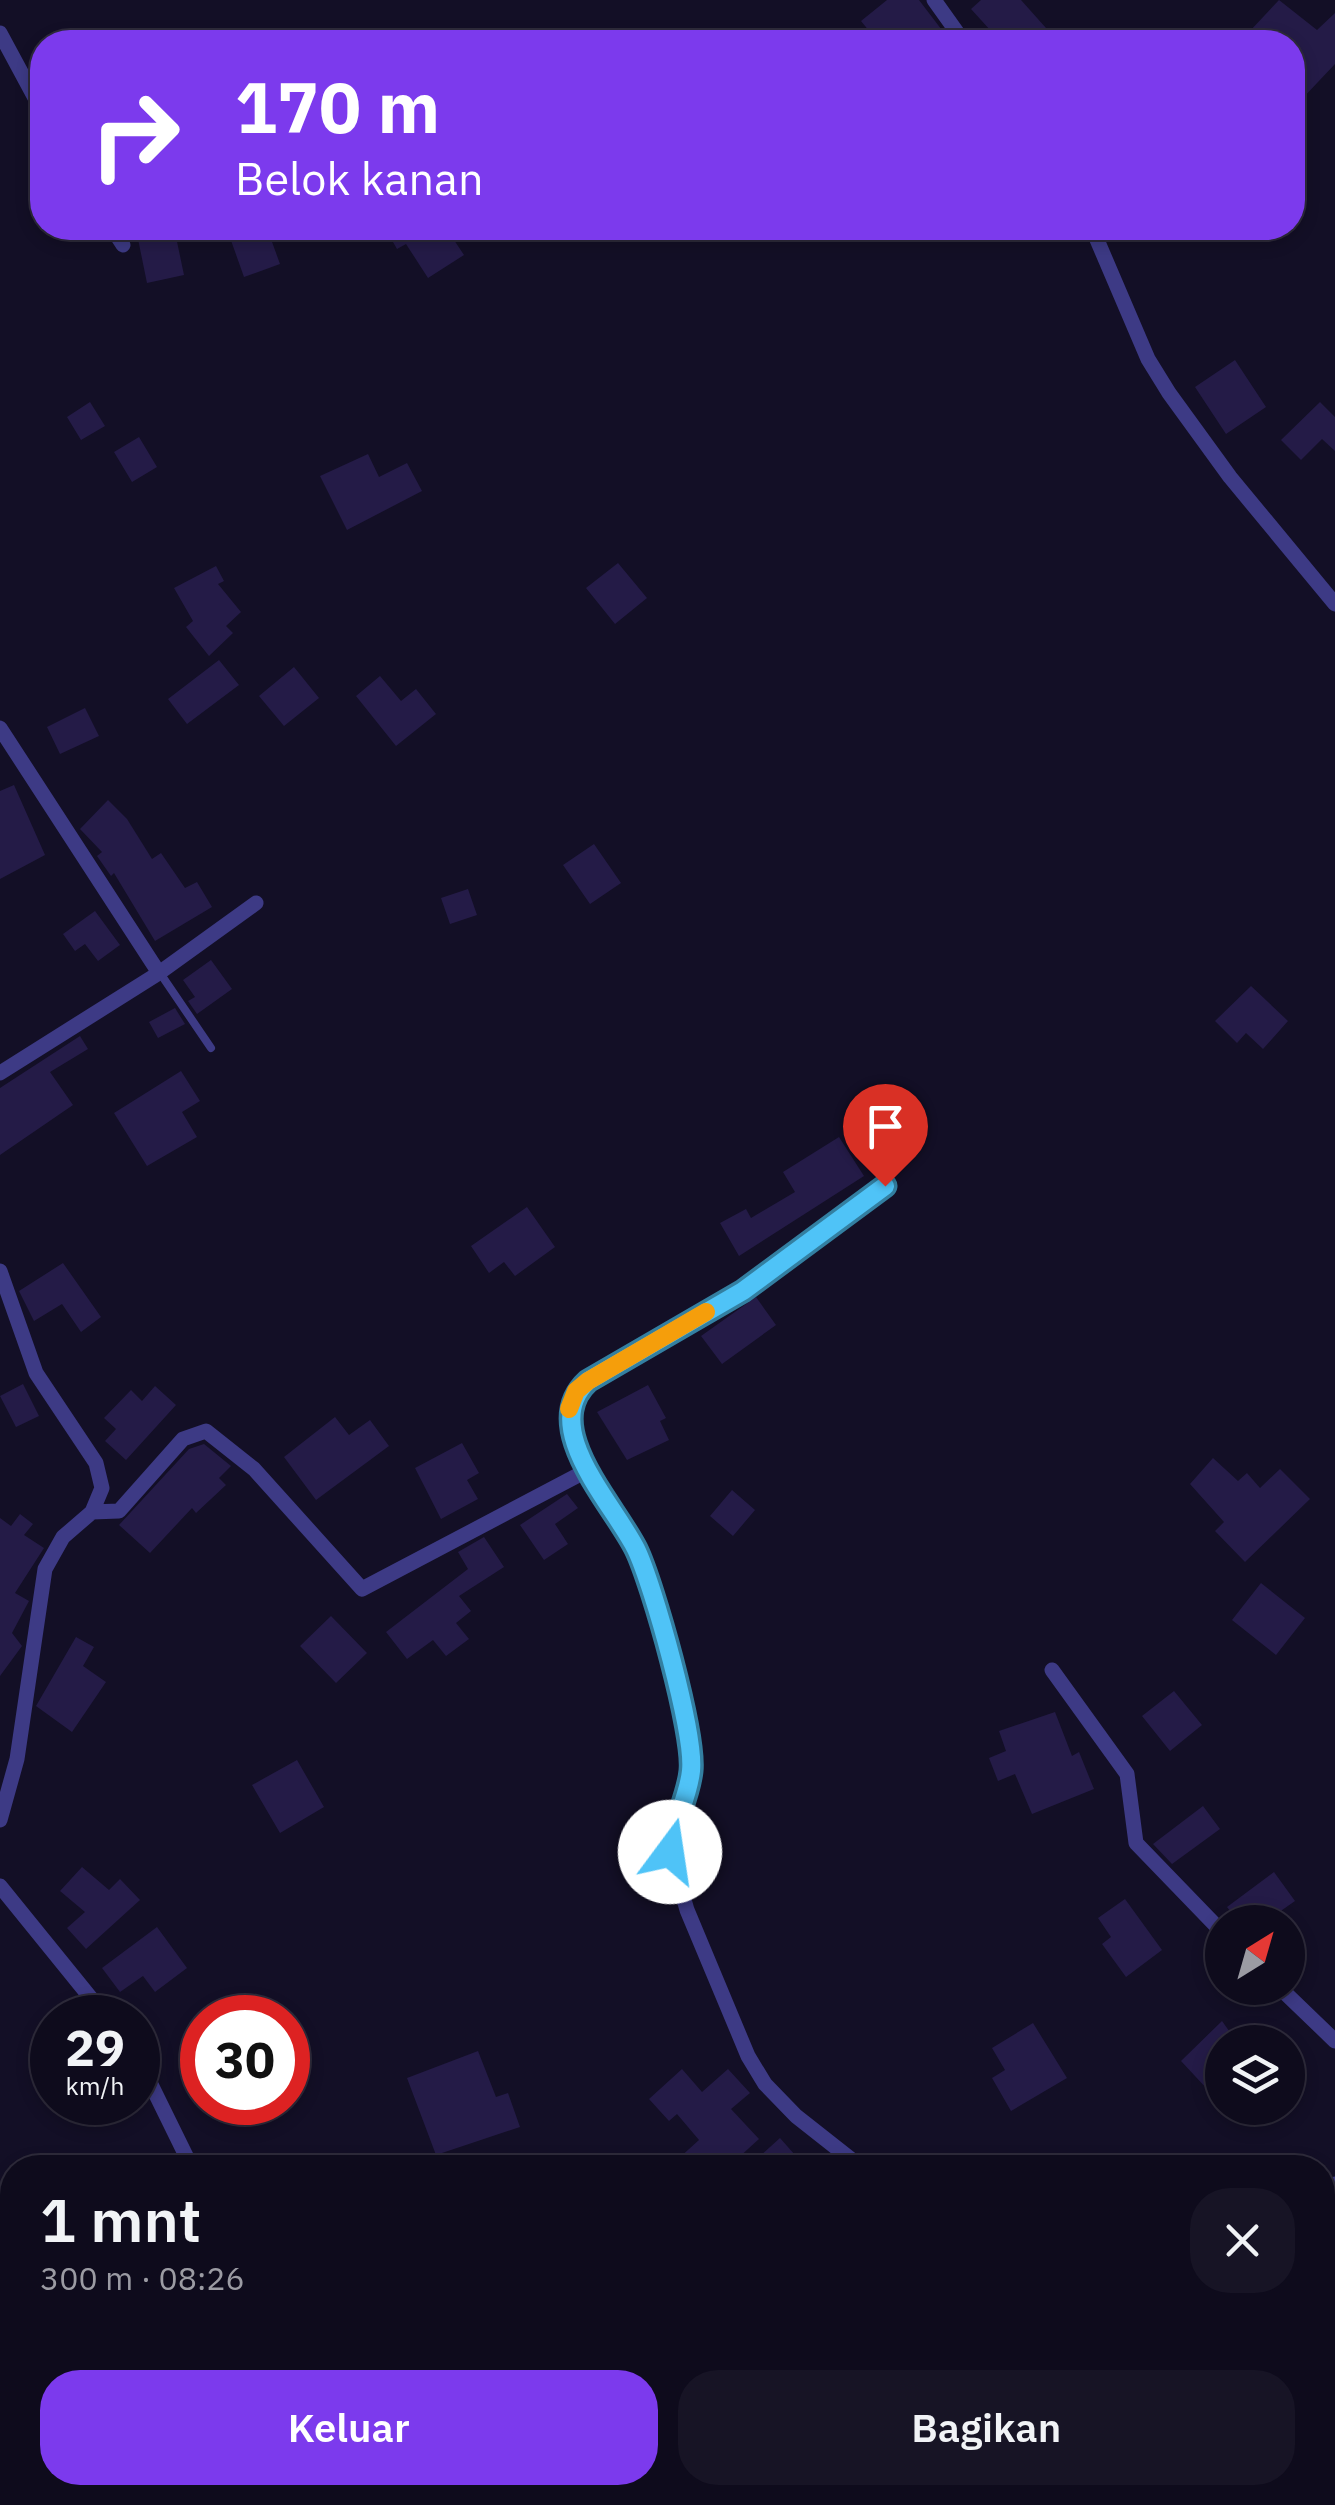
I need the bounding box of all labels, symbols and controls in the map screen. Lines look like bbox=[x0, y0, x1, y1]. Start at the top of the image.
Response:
text: 170 m bbox=[235, 61, 440, 152]
icon: right bbox=[70, 70, 200, 200]
text: Belok kanan bbox=[235, 149, 484, 207]
pin bbox=[843, 1084, 928, 1187]
icon: arrive bbox=[858, 1099, 913, 1154]
position arrow bbox=[618, 1800, 722, 1904]
north arrow bbox=[1205, 1905, 1305, 2005]
map controls bbox=[1205, 1905, 1305, 2125]
speed limit sign: 30 bbox=[180, 1995, 310, 2125]
text: 29 bbox=[65, 2015, 125, 2080]
button: layers bbox=[1205, 2025, 1305, 2125]
text: km/h bbox=[66, 2069, 124, 2102]
text: 1 mnt bbox=[40, 2180, 201, 2259]
button: close bbox=[1190, 2188, 1295, 2293]
text: 300 m · 08:26 bbox=[40, 2257, 245, 2299]
button: Keluar bbox=[40, 2370, 658, 2485]
button: Bagikan bbox=[678, 2370, 1295, 2485]

